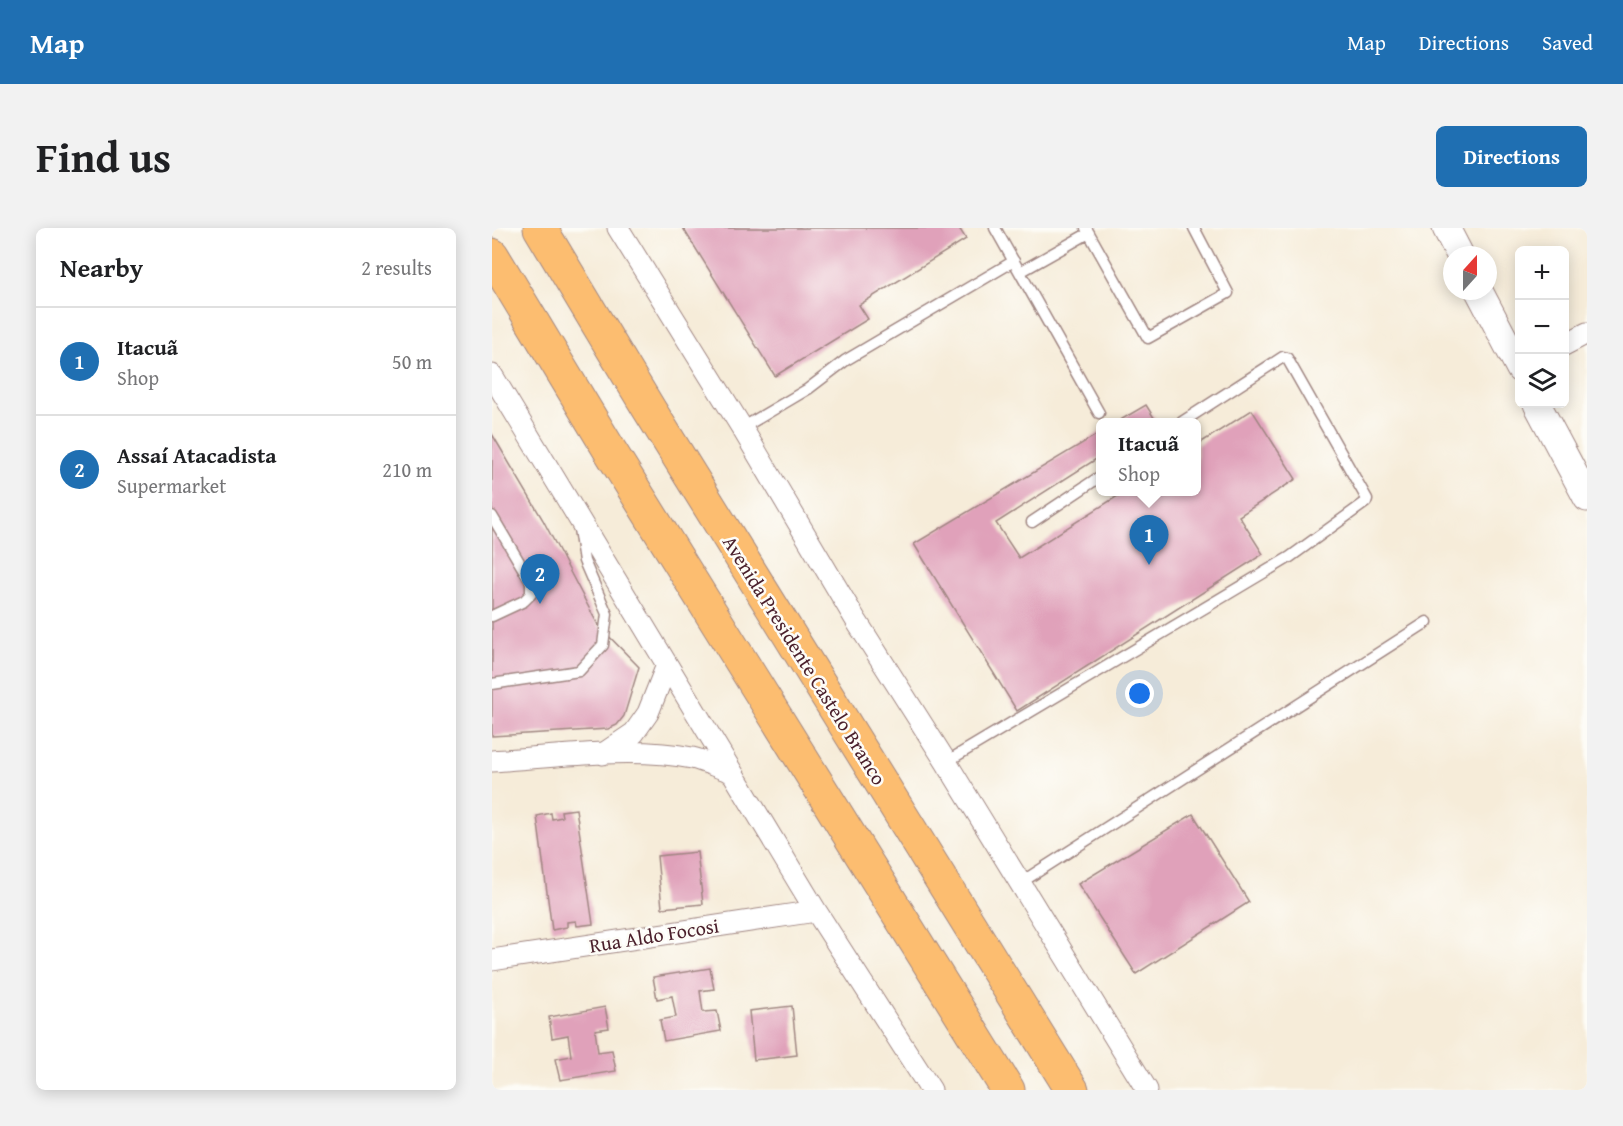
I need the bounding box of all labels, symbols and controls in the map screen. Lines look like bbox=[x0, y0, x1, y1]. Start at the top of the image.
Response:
text: Map bbox=[30, 22, 84, 63]
text: Map bbox=[1347, 27, 1386, 58]
text: Directions bbox=[1419, 27, 1509, 58]
text: Saved bbox=[1542, 27, 1593, 58]
text: Find us bbox=[36, 126, 171, 187]
button: Directions bbox=[1436, 126, 1587, 187]
north arrow bbox=[1443, 246, 1497, 300]
map controls bbox=[1515, 246, 1569, 408]
button: + bbox=[1515, 246, 1569, 300]
text: Nearby bbox=[60, 248, 143, 287]
text: 2 results bbox=[361, 253, 432, 282]
button: − bbox=[1515, 300, 1569, 354]
text: Itacuã bbox=[117, 331, 178, 363]
text: 1 bbox=[74, 347, 85, 376]
text: 50 m bbox=[392, 347, 432, 376]
button: layers bbox=[1515, 354, 1569, 408]
text: Shop bbox=[117, 363, 159, 392]
popup bbox=[1096, 418, 1201, 496]
text: Itacuã bbox=[1118, 427, 1179, 459]
text: Assaí Atacadista bbox=[117, 439, 277, 471]
text: 2 bbox=[74, 455, 85, 484]
text: 210 m bbox=[382, 455, 432, 484]
text: Shop bbox=[1118, 459, 1160, 488]
text: Supermarket bbox=[117, 471, 226, 500]
pin: 1 bbox=[1130, 516, 1168, 565]
street label: Avenida Presidente Castelo Branco bbox=[716, 530, 894, 790]
pin: 2 bbox=[520, 554, 560, 604]
your location bbox=[1125, 679, 1154, 708]
street label: Rua Aldo Focosi bbox=[587, 910, 721, 960]

